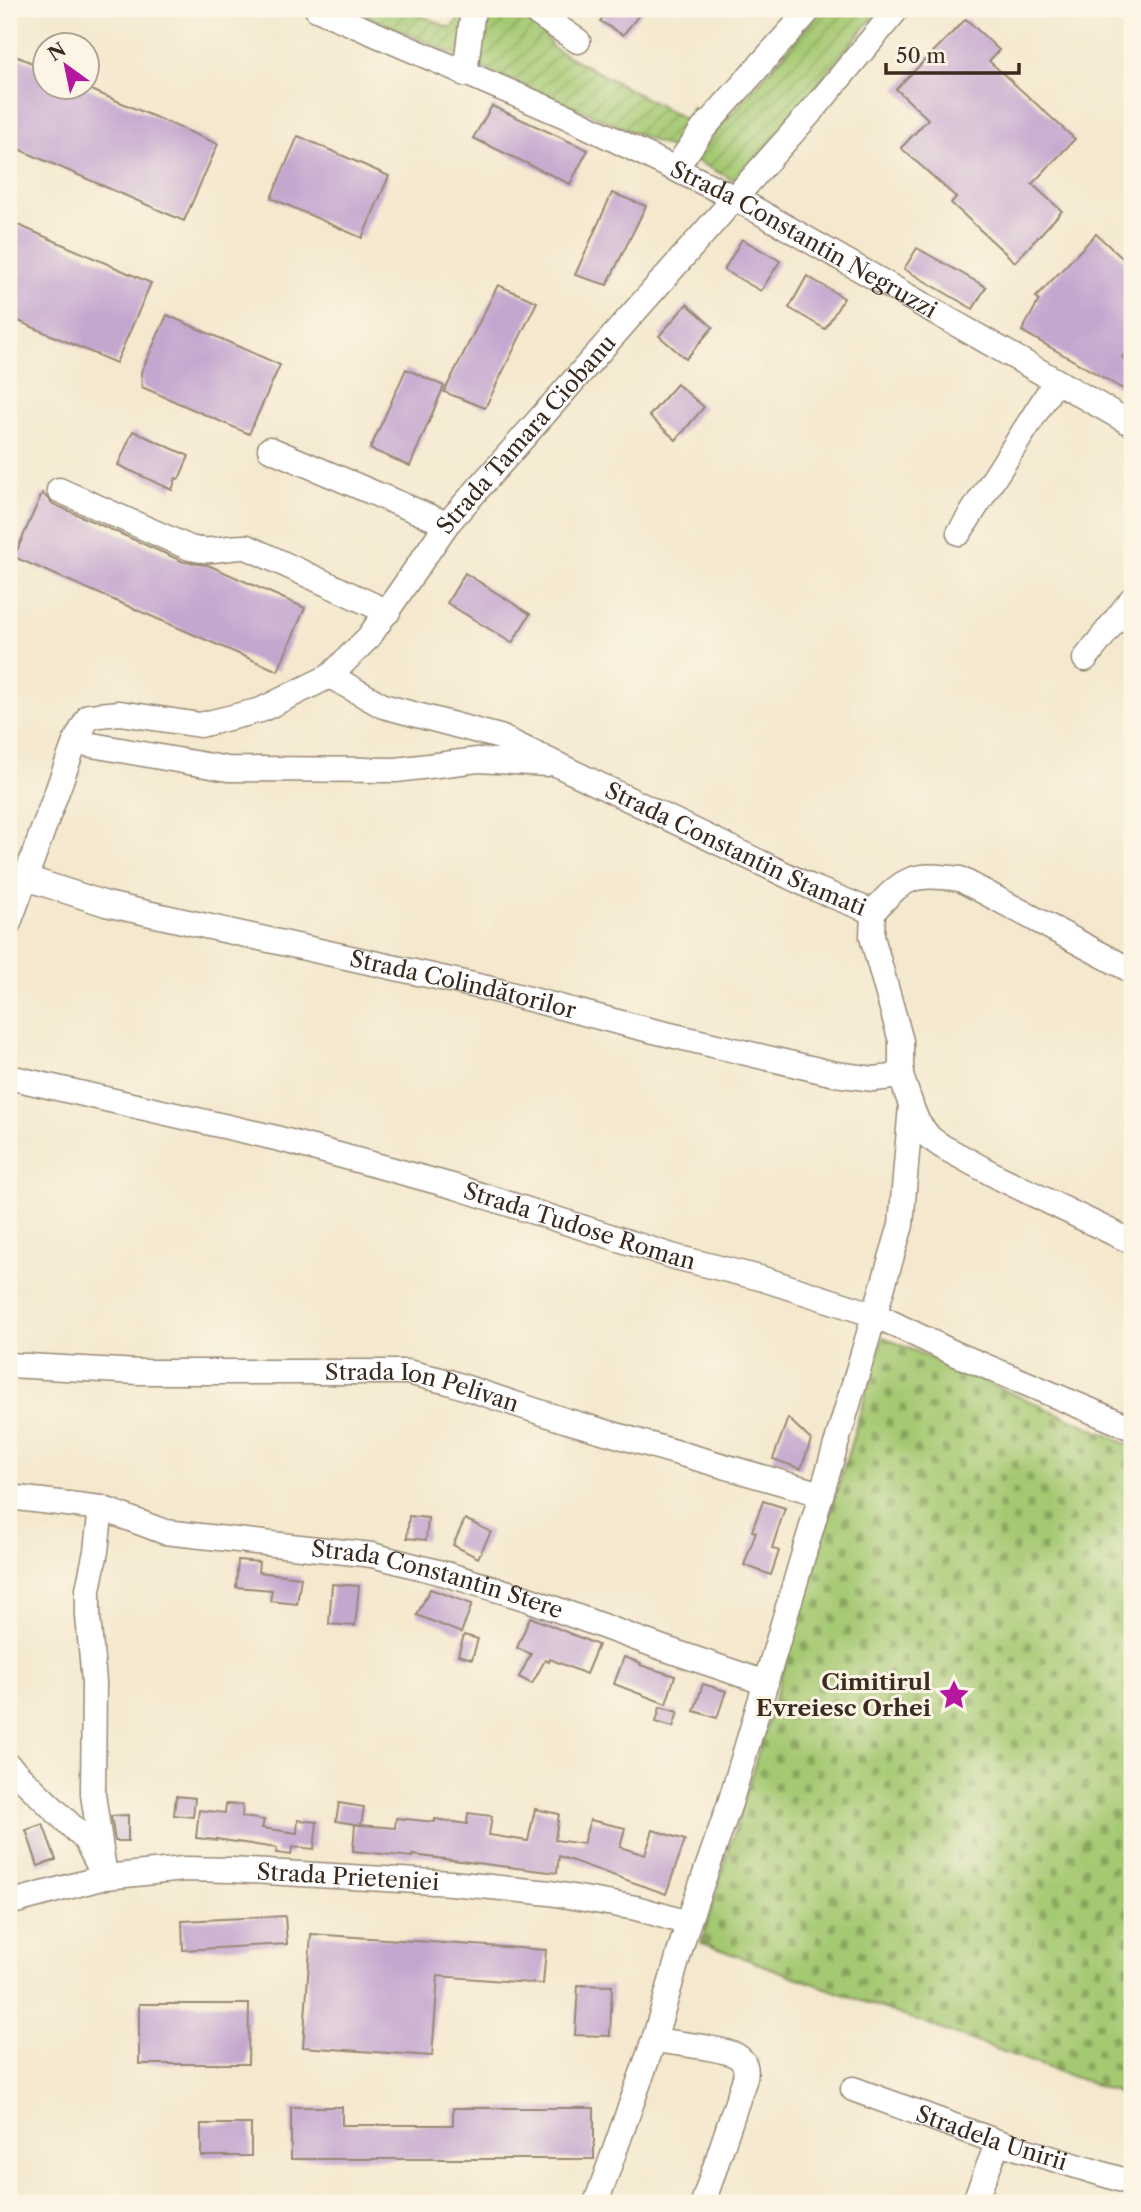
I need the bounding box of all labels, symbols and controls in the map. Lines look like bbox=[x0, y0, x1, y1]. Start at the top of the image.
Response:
north arrow bbox=[32, 32, 102, 102]
scale bar bbox=[886, 32, 1018, 76]
text: N bbox=[44, 38, 70, 66]
text: 50 m bbox=[896, 43, 946, 68]
street label: Strada Constantin Negruzzi bbox=[666, 155, 942, 324]
street label: Strada Tamara Ciobanu bbox=[430, 329, 622, 539]
street label: Strada Constantin Stamati bbox=[601, 776, 870, 922]
street label: Strada Colindătorilor bbox=[347, 944, 579, 1025]
street label: Strada Tudose Roman bbox=[460, 1176, 698, 1275]
street label: Strada Ion Pelivan bbox=[325, 1358, 522, 1418]
street label: Strada Constantin Stere bbox=[310, 1534, 567, 1625]
place label: Cimitirul Evreiesc Orhei bbox=[756, 1668, 931, 1722]
place icon: Cimitirul Evreiesc Orhei bbox=[937, 1678, 971, 1712]
street label: Strada Prieteniei bbox=[256, 1857, 440, 1896]
street label: Stradela Unirii bbox=[912, 2099, 1070, 2176]

